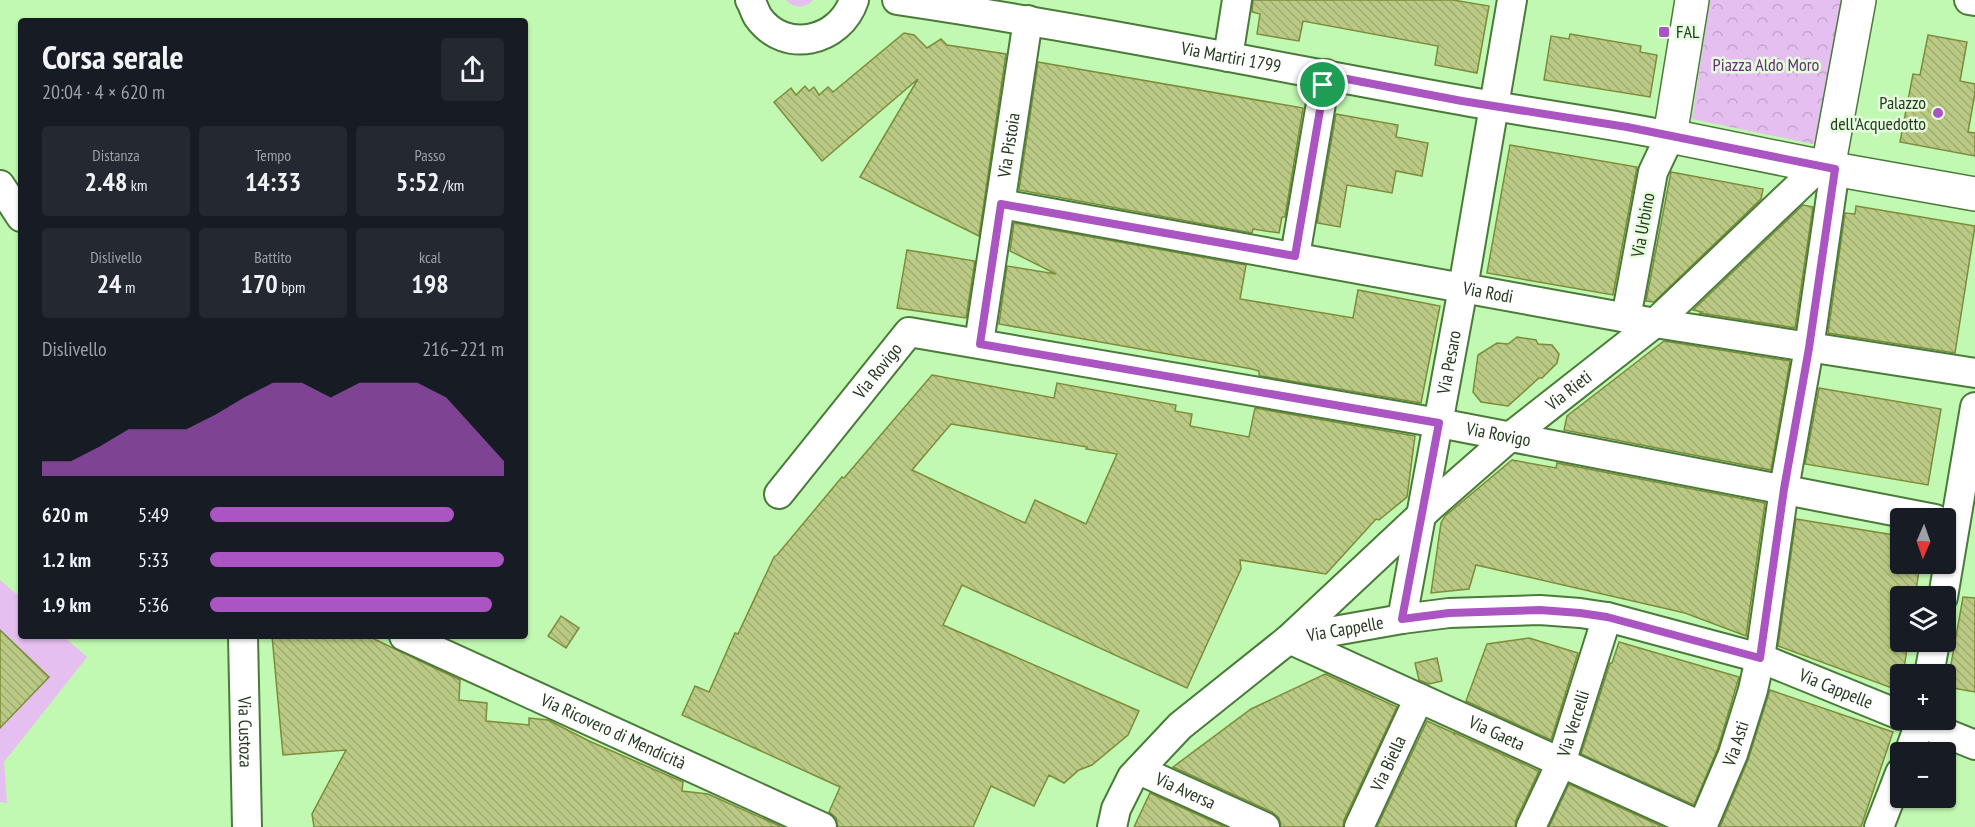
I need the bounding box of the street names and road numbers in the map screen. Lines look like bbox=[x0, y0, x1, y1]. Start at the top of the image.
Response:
street label: Via Martiri 1799 bbox=[1178, 36, 1283, 78]
street label: Via Pistoia bbox=[992, 111, 1025, 180]
street label: Via Urbino bbox=[1625, 191, 1660, 260]
street label: Via Rodi bbox=[1460, 276, 1515, 308]
street label: Via Pesaro bbox=[1431, 328, 1466, 397]
street label: Via Rovigo bbox=[847, 338, 907, 404]
street label: Via Rieti bbox=[1540, 365, 1596, 416]
street label: Via Rovigo bbox=[1463, 416, 1533, 452]
street label: Via Cappelle bbox=[1304, 610, 1385, 647]
street label: Via Cappelle bbox=[1795, 663, 1876, 714]
street label: Via Vercelli bbox=[1551, 687, 1594, 761]
street label: Via Ricovero di Mendicità bbox=[536, 688, 690, 774]
street label: Via Custoza bbox=[233, 695, 258, 768]
street label: Via Gaeta bbox=[1464, 710, 1528, 755]
street label: Via Asti bbox=[1717, 718, 1754, 771]
street label: Via Biella bbox=[1365, 732, 1411, 796]
street label: Via Aversa bbox=[1151, 767, 1219, 814]

